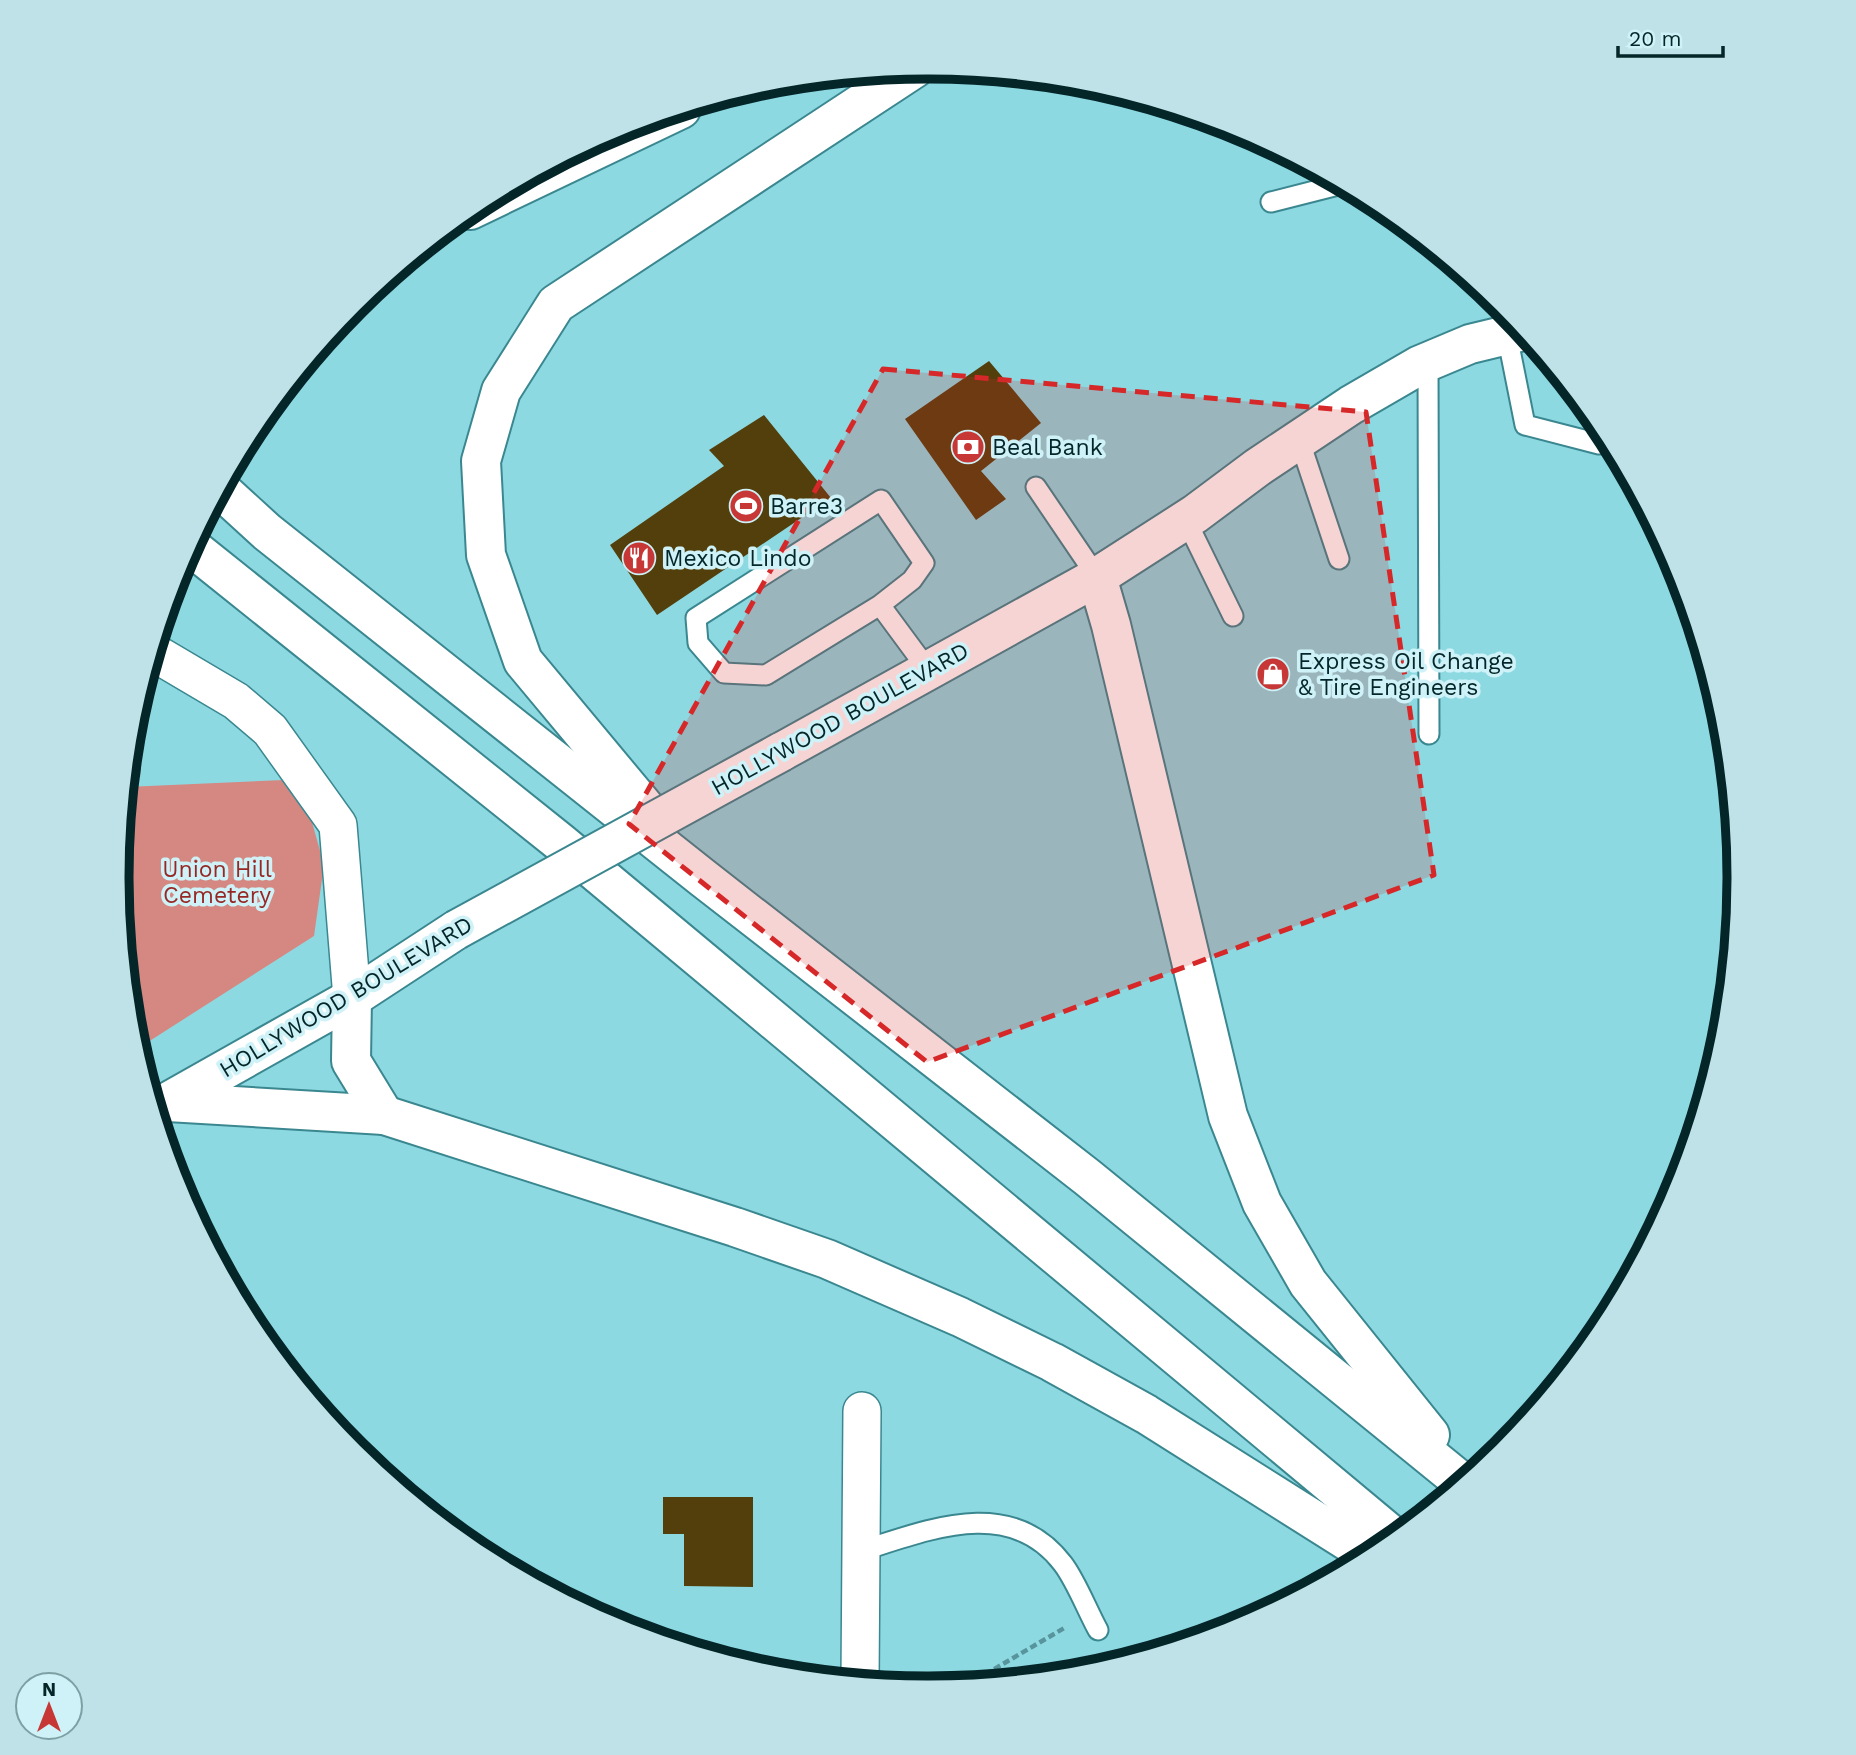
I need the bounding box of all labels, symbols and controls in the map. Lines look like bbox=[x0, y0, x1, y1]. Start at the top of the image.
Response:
scale bar bbox=[1618, 14, 1723, 58]
text: 20 m bbox=[1629, 26, 1681, 51]
bank icon: Beal Bank bbox=[949, 428, 987, 466]
place label: Beal Bank bbox=[992, 434, 1103, 461]
sports icon: Barre3 bbox=[727, 487, 765, 525]
place label: Barre3 bbox=[770, 493, 843, 520]
restaurant icon: Mexico Lindo bbox=[620, 539, 658, 577]
place label: Mexico Lindo bbox=[664, 545, 812, 572]
street label: HOLLYWOOD BOULEVARD bbox=[706, 637, 974, 801]
place label: Express Oil Change & Tire Engineers bbox=[1298, 648, 1514, 701]
shop icon: Express Oil Change & Tire Engineers bbox=[1254, 655, 1292, 693]
park label: Union Hill Cemetery bbox=[162, 856, 272, 909]
street label: HOLLYWOOD BOULEVARD bbox=[215, 911, 477, 1083]
north arrow bbox=[14, 1671, 84, 1741]
text: N bbox=[42, 1678, 56, 1701]

